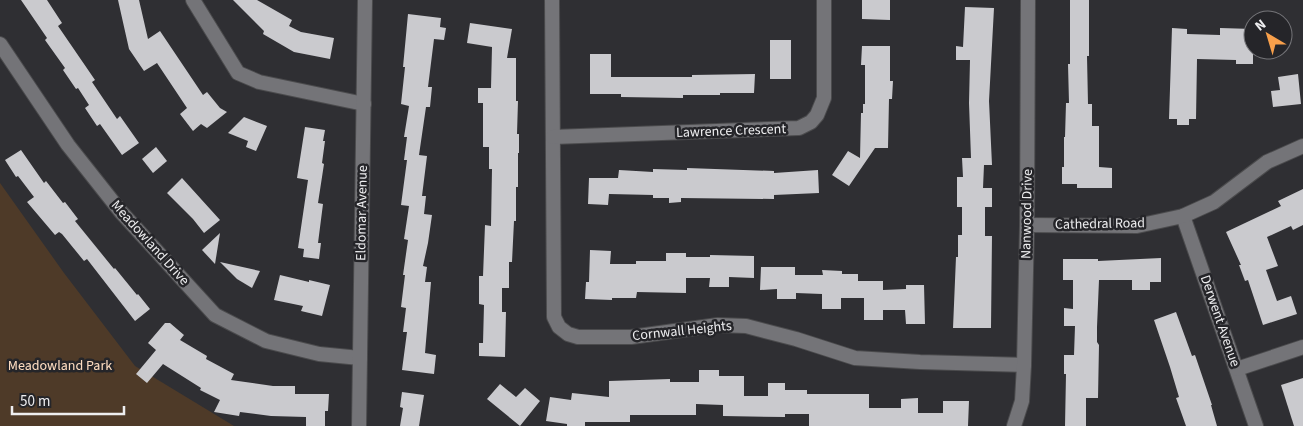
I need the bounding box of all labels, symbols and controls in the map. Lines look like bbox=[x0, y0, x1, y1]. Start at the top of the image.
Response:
north arrow bbox=[1243, 10, 1293, 60]
text: N bbox=[1251, 15, 1270, 36]
street label: Lawrence Crescent bbox=[676, 119, 787, 143]
street label: Eldomar Avenue bbox=[351, 165, 373, 261]
street label: Nanwood Drive bbox=[1016, 169, 1038, 259]
street label: Meadowland Drive bbox=[106, 196, 194, 290]
street label: Cathedral Road bbox=[1055, 213, 1145, 235]
street label: Derwent Avenue bbox=[1195, 272, 1245, 370]
street label: Cornwall Heights bbox=[631, 316, 733, 346]
park label: Meadowland Park bbox=[8, 356, 112, 376]
scale bar bbox=[12, 384, 125, 416]
text: 50 m bbox=[20, 391, 50, 412]

